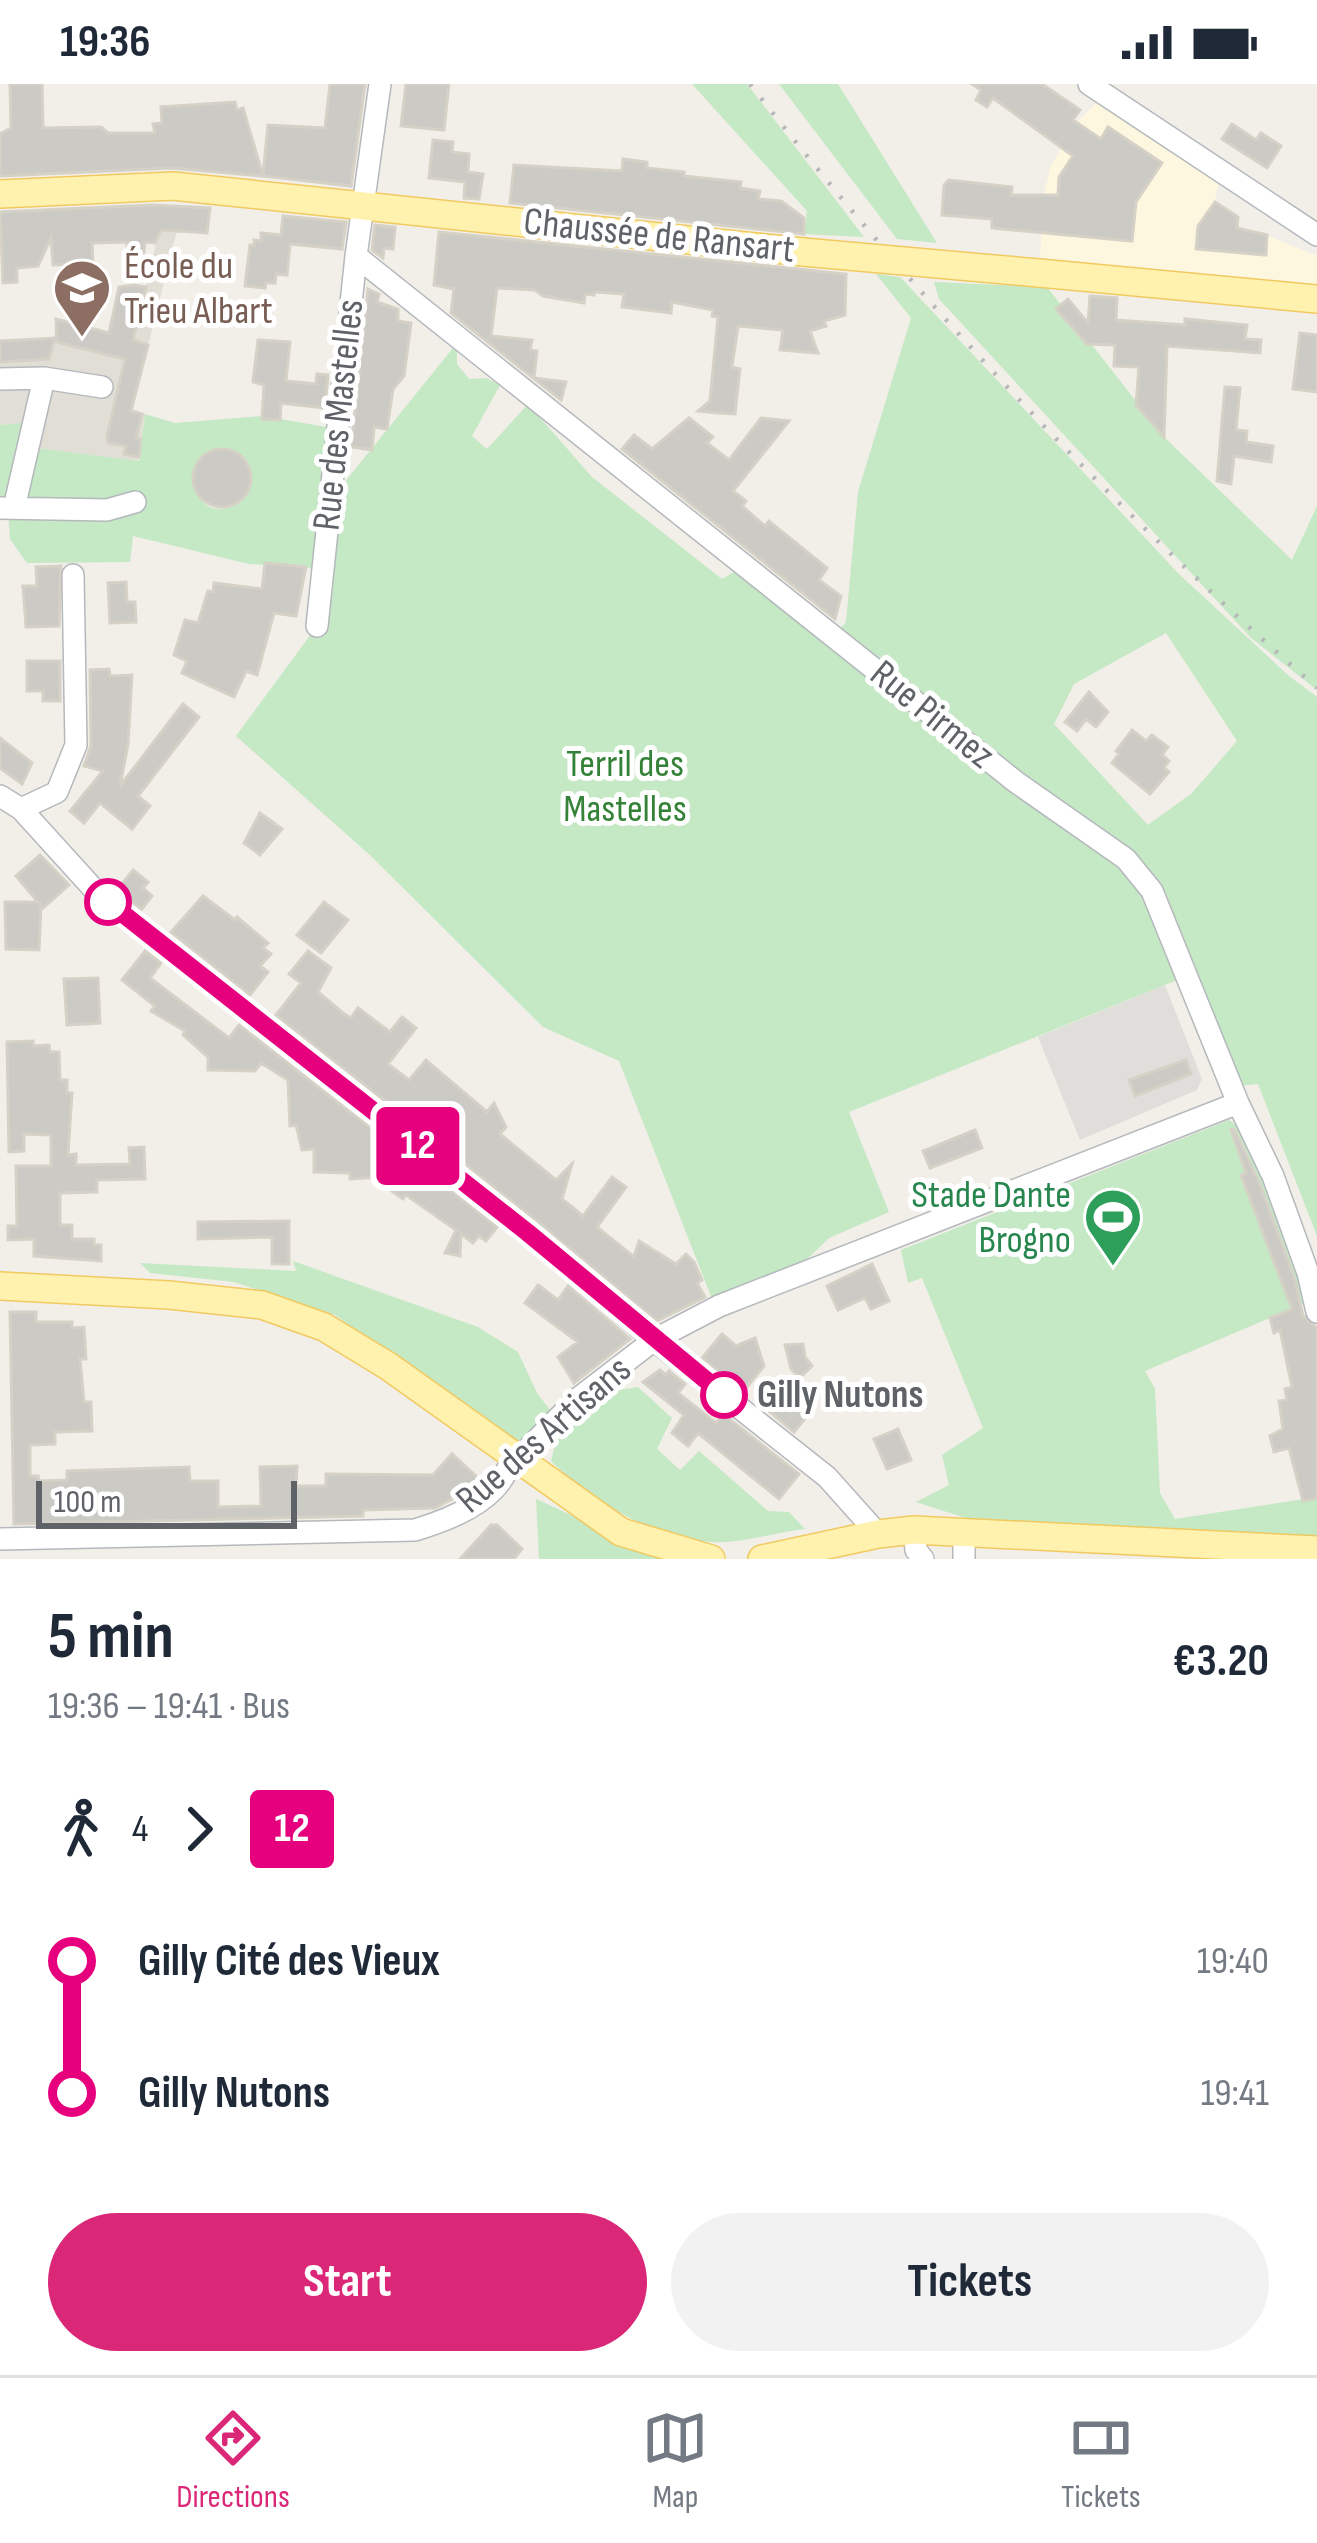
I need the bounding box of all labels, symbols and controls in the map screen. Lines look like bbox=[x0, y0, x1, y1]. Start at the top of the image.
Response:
text: 19:36 bbox=[60, 15, 150, 70]
street label: Chaussée de Ransart bbox=[521, 198, 797, 274]
place label: École du Trieu Albart bbox=[124, 243, 273, 335]
school or university icon: École du Trieu Albart bbox=[51, 257, 113, 339]
street label: Rue des Mastelles bbox=[304, 297, 374, 533]
street label: Rue Pirmez bbox=[861, 651, 1003, 779]
park label: Terril des Mastelles bbox=[563, 741, 687, 833]
unlabelled marker bbox=[86, 880, 130, 924]
line badge: 12 bbox=[364, 1107, 472, 1185]
text: 12 bbox=[400, 1120, 436, 1171]
place label: Stade Dante Brogno bbox=[911, 1172, 1071, 1264]
sports icon: Stade Dante Brogno bbox=[1082, 1186, 1144, 1268]
street label: Rue des Artisans bbox=[447, 1346, 641, 1524]
place label: Gilly Nutons bbox=[757, 1372, 923, 1419]
marker: Gilly Nutons bbox=[702, 1373, 746, 1417]
scale bar bbox=[36, 1475, 297, 1528]
text: 100 m bbox=[54, 1482, 121, 1522]
text: 5 min bbox=[48, 1598, 174, 1677]
text: €3.20 bbox=[1173, 1634, 1269, 1689]
text: 19:36 – 19:41 · Bus bbox=[48, 1683, 290, 1730]
icon: walk bbox=[48, 1796, 114, 1862]
icon: forward bbox=[166, 1796, 232, 1862]
text: 12 bbox=[274, 1803, 310, 1854]
text: 4 bbox=[132, 1806, 148, 1853]
text: Gilly Cité des Vieux bbox=[138, 1934, 440, 1989]
text: 19:40 bbox=[1197, 1938, 1269, 1985]
text: Gilly Nutons bbox=[138, 2066, 330, 2121]
text: 19:41 bbox=[1201, 2070, 1269, 2117]
button: Start bbox=[48, 2213, 647, 2351]
button: Tickets bbox=[671, 2213, 1269, 2351]
tab: Directions bbox=[176, 2405, 290, 2517]
tab: Map bbox=[642, 2405, 708, 2517]
tab: Tickets bbox=[1061, 2405, 1141, 2517]

